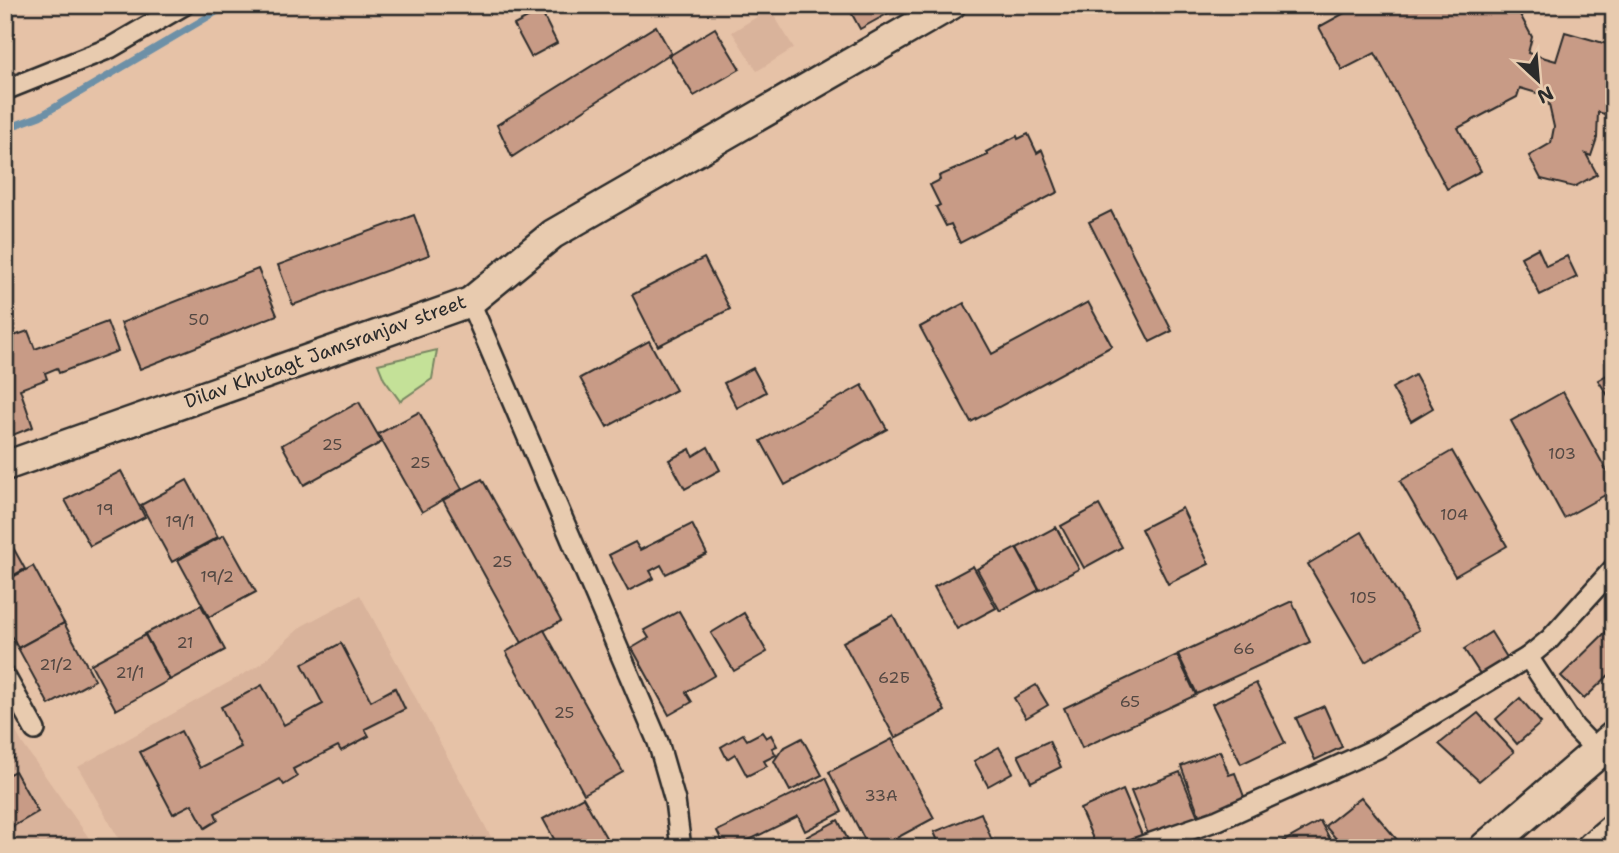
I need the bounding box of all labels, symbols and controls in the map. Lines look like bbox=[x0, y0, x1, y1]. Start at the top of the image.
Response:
north arrow bbox=[1504, 46, 1574, 116]
text: N bbox=[1533, 80, 1557, 109]
street label: Dilav Khutagt Jamsranjav street bbox=[181, 289, 470, 414]
house number: 50 bbox=[189, 309, 209, 330]
house number: 25 bbox=[322, 434, 342, 455]
house number: 103 bbox=[1548, 443, 1576, 464]
house number: 25 bbox=[410, 452, 430, 473]
house number: 19 bbox=[96, 499, 114, 520]
house number: 104 bbox=[1440, 504, 1468, 525]
house number: 19/1 bbox=[165, 511, 195, 532]
house number: 25 bbox=[492, 551, 512, 572]
house number: 19/2 bbox=[200, 566, 234, 587]
house number: 105 bbox=[1349, 587, 1377, 608]
house number: 21 bbox=[176, 632, 194, 653]
house number: 66 bbox=[1233, 638, 1255, 659]
house number: 21/2 bbox=[39, 654, 73, 675]
house number: 21/1 bbox=[116, 662, 145, 683]
house number: 62Б bbox=[878, 667, 910, 688]
house number: 65 bbox=[1120, 691, 1140, 712]
house number: 25 bbox=[554, 702, 574, 723]
house number: 33А bbox=[864, 785, 898, 806]

